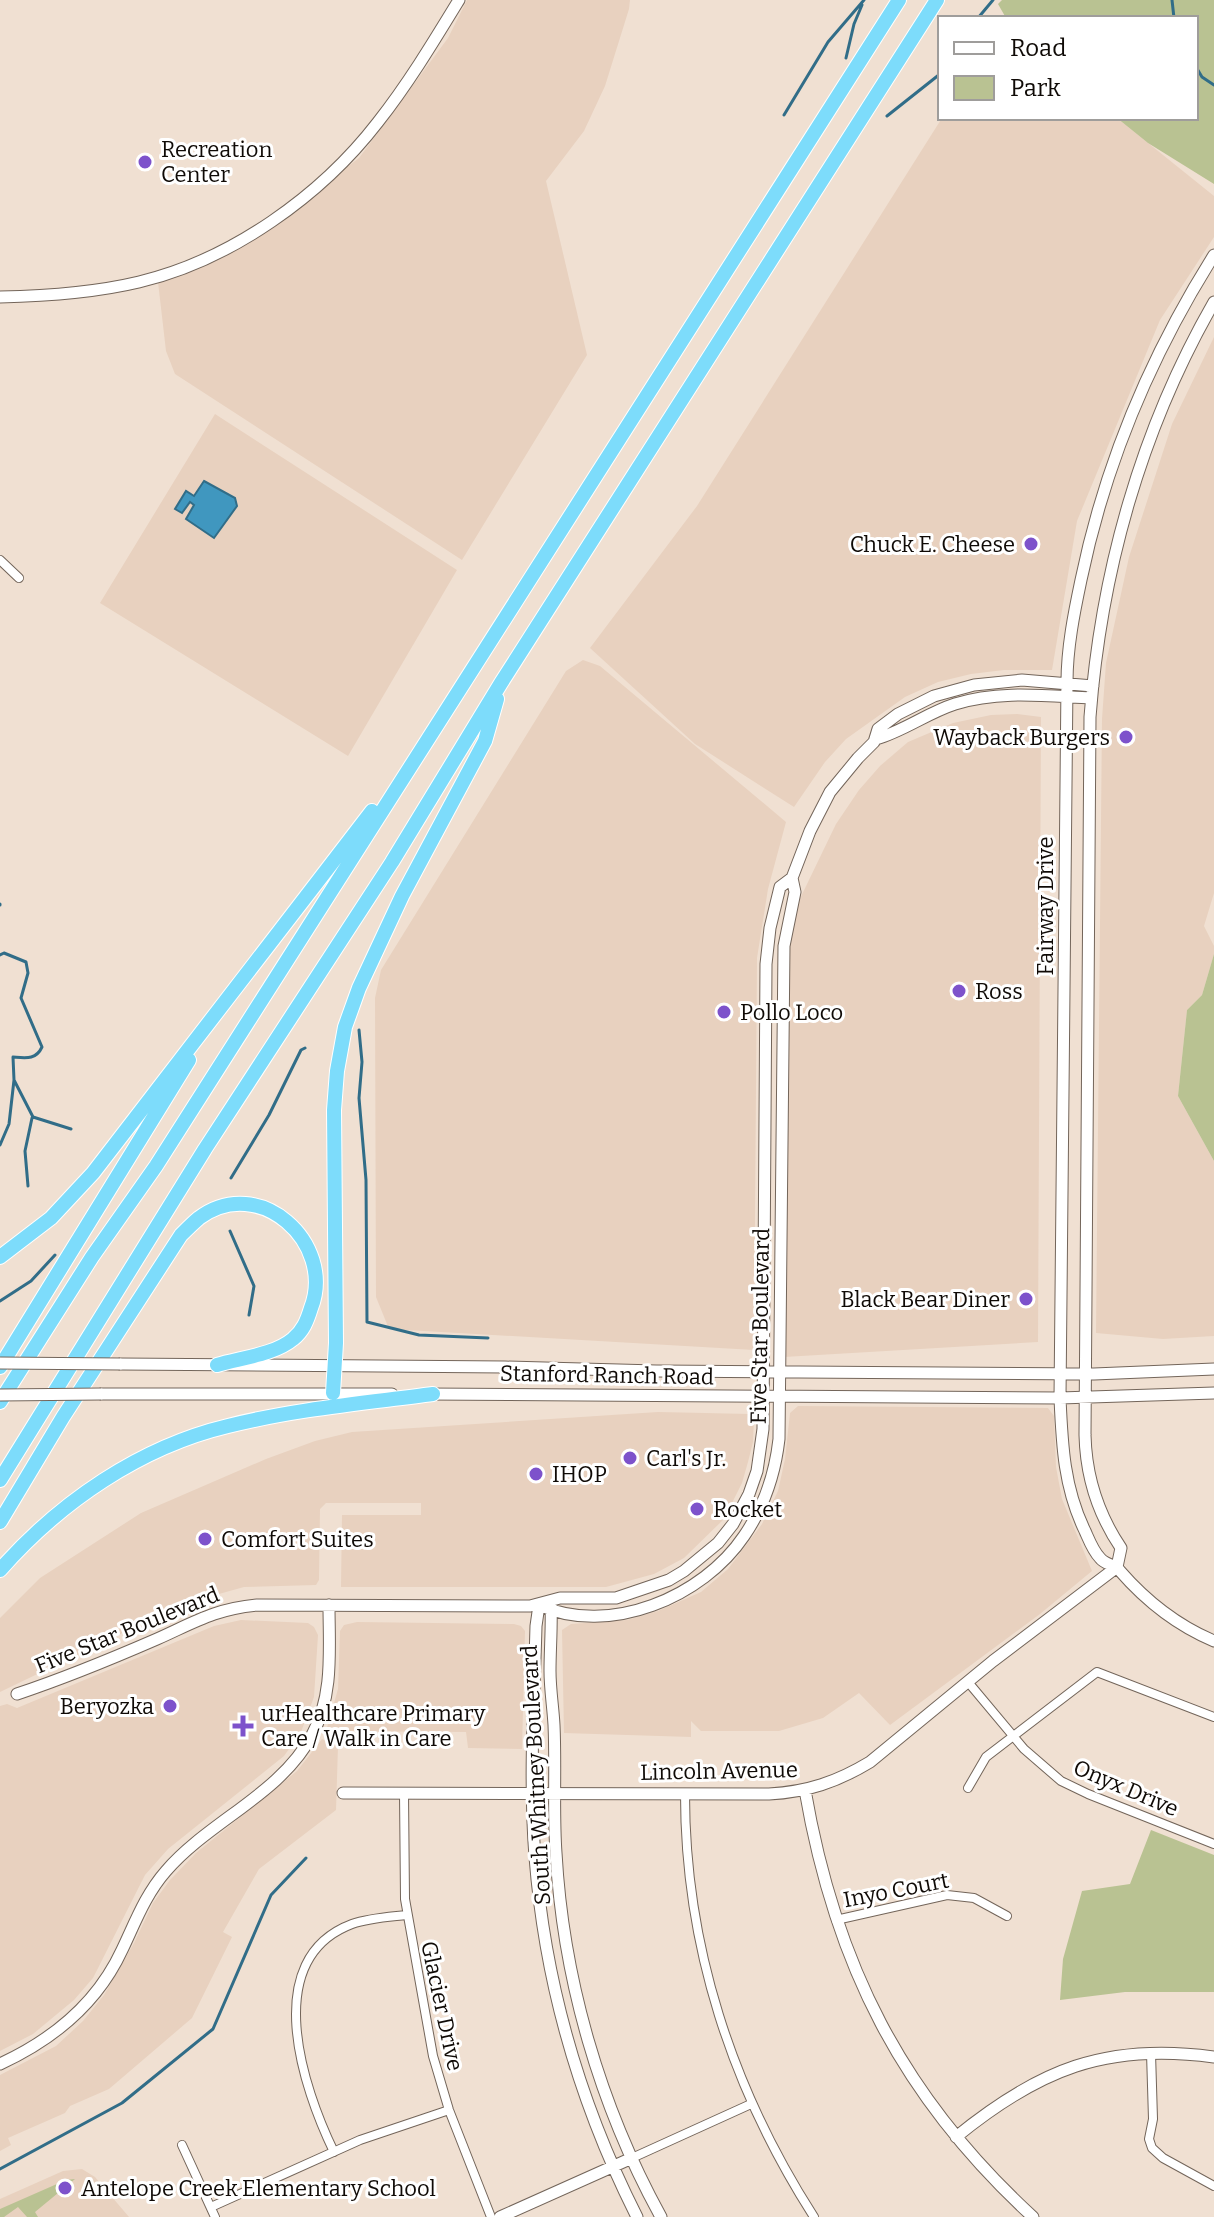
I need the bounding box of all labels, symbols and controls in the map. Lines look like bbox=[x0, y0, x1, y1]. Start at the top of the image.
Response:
legend bbox=[938, 16, 1198, 120]
text: Road bbox=[1010, 34, 1066, 62]
text: Park bbox=[1010, 74, 1061, 102]
place label: Recreation Center bbox=[161, 136, 272, 188]
marker: Recreation Center bbox=[136, 153, 154, 171]
place label: Chuck E. Cheese bbox=[850, 531, 1015, 558]
marker: Chuck E. Cheese bbox=[1022, 535, 1040, 553]
place label: Wayback Burgers bbox=[933, 724, 1110, 751]
marker: Wayback Burgers bbox=[1117, 728, 1135, 746]
street label: Fairway Drive bbox=[1032, 837, 1059, 975]
place label: Ross bbox=[975, 978, 1023, 1005]
marker: Ross bbox=[950, 982, 968, 1000]
place label: Pollo Loco bbox=[740, 999, 843, 1026]
marker: Pollo Loco bbox=[715, 1003, 733, 1021]
street label: Five Star Boulevard bbox=[745, 1228, 775, 1424]
place label: Black Bear Diner bbox=[840, 1286, 1010, 1313]
marker: Black Bear Diner bbox=[1017, 1290, 1035, 1308]
street label: Stanford Ranch Road bbox=[500, 1360, 714, 1390]
place label: Carl's Jr. bbox=[646, 1445, 726, 1472]
marker: Carl's Jr. bbox=[621, 1449, 639, 1467]
place label: IHOP bbox=[552, 1461, 607, 1488]
marker: IHOP bbox=[527, 1465, 545, 1483]
place label: Rocket bbox=[713, 1496, 782, 1523]
marker: Rocket bbox=[688, 1500, 706, 1518]
place label: Comfort Suites bbox=[221, 1526, 374, 1553]
marker: Comfort Suites bbox=[196, 1530, 214, 1548]
street label: Five Star Boulevard bbox=[31, 1581, 223, 1679]
street label: South Whitney Boulevard bbox=[516, 1644, 556, 1906]
place label: Beryozka bbox=[60, 1693, 154, 1720]
marker: Beryozka bbox=[161, 1697, 179, 1715]
place label: urHealthcare Primary Care / Walk in Care bbox=[261, 1700, 486, 1752]
marker: urHealthcare Primary Care / Walk in Care bbox=[232, 1715, 254, 1737]
street label: Onyx Drive bbox=[1069, 1754, 1183, 1822]
street label: Lincoln Avenue bbox=[640, 1756, 798, 1786]
street label: Inyo Court bbox=[841, 1867, 951, 1913]
street label: Glacier Drive bbox=[415, 1939, 469, 2073]
place label: Antelope Creek Elementary School bbox=[81, 2175, 436, 2202]
marker: Antelope Creek Elementary School bbox=[56, 2179, 74, 2197]

